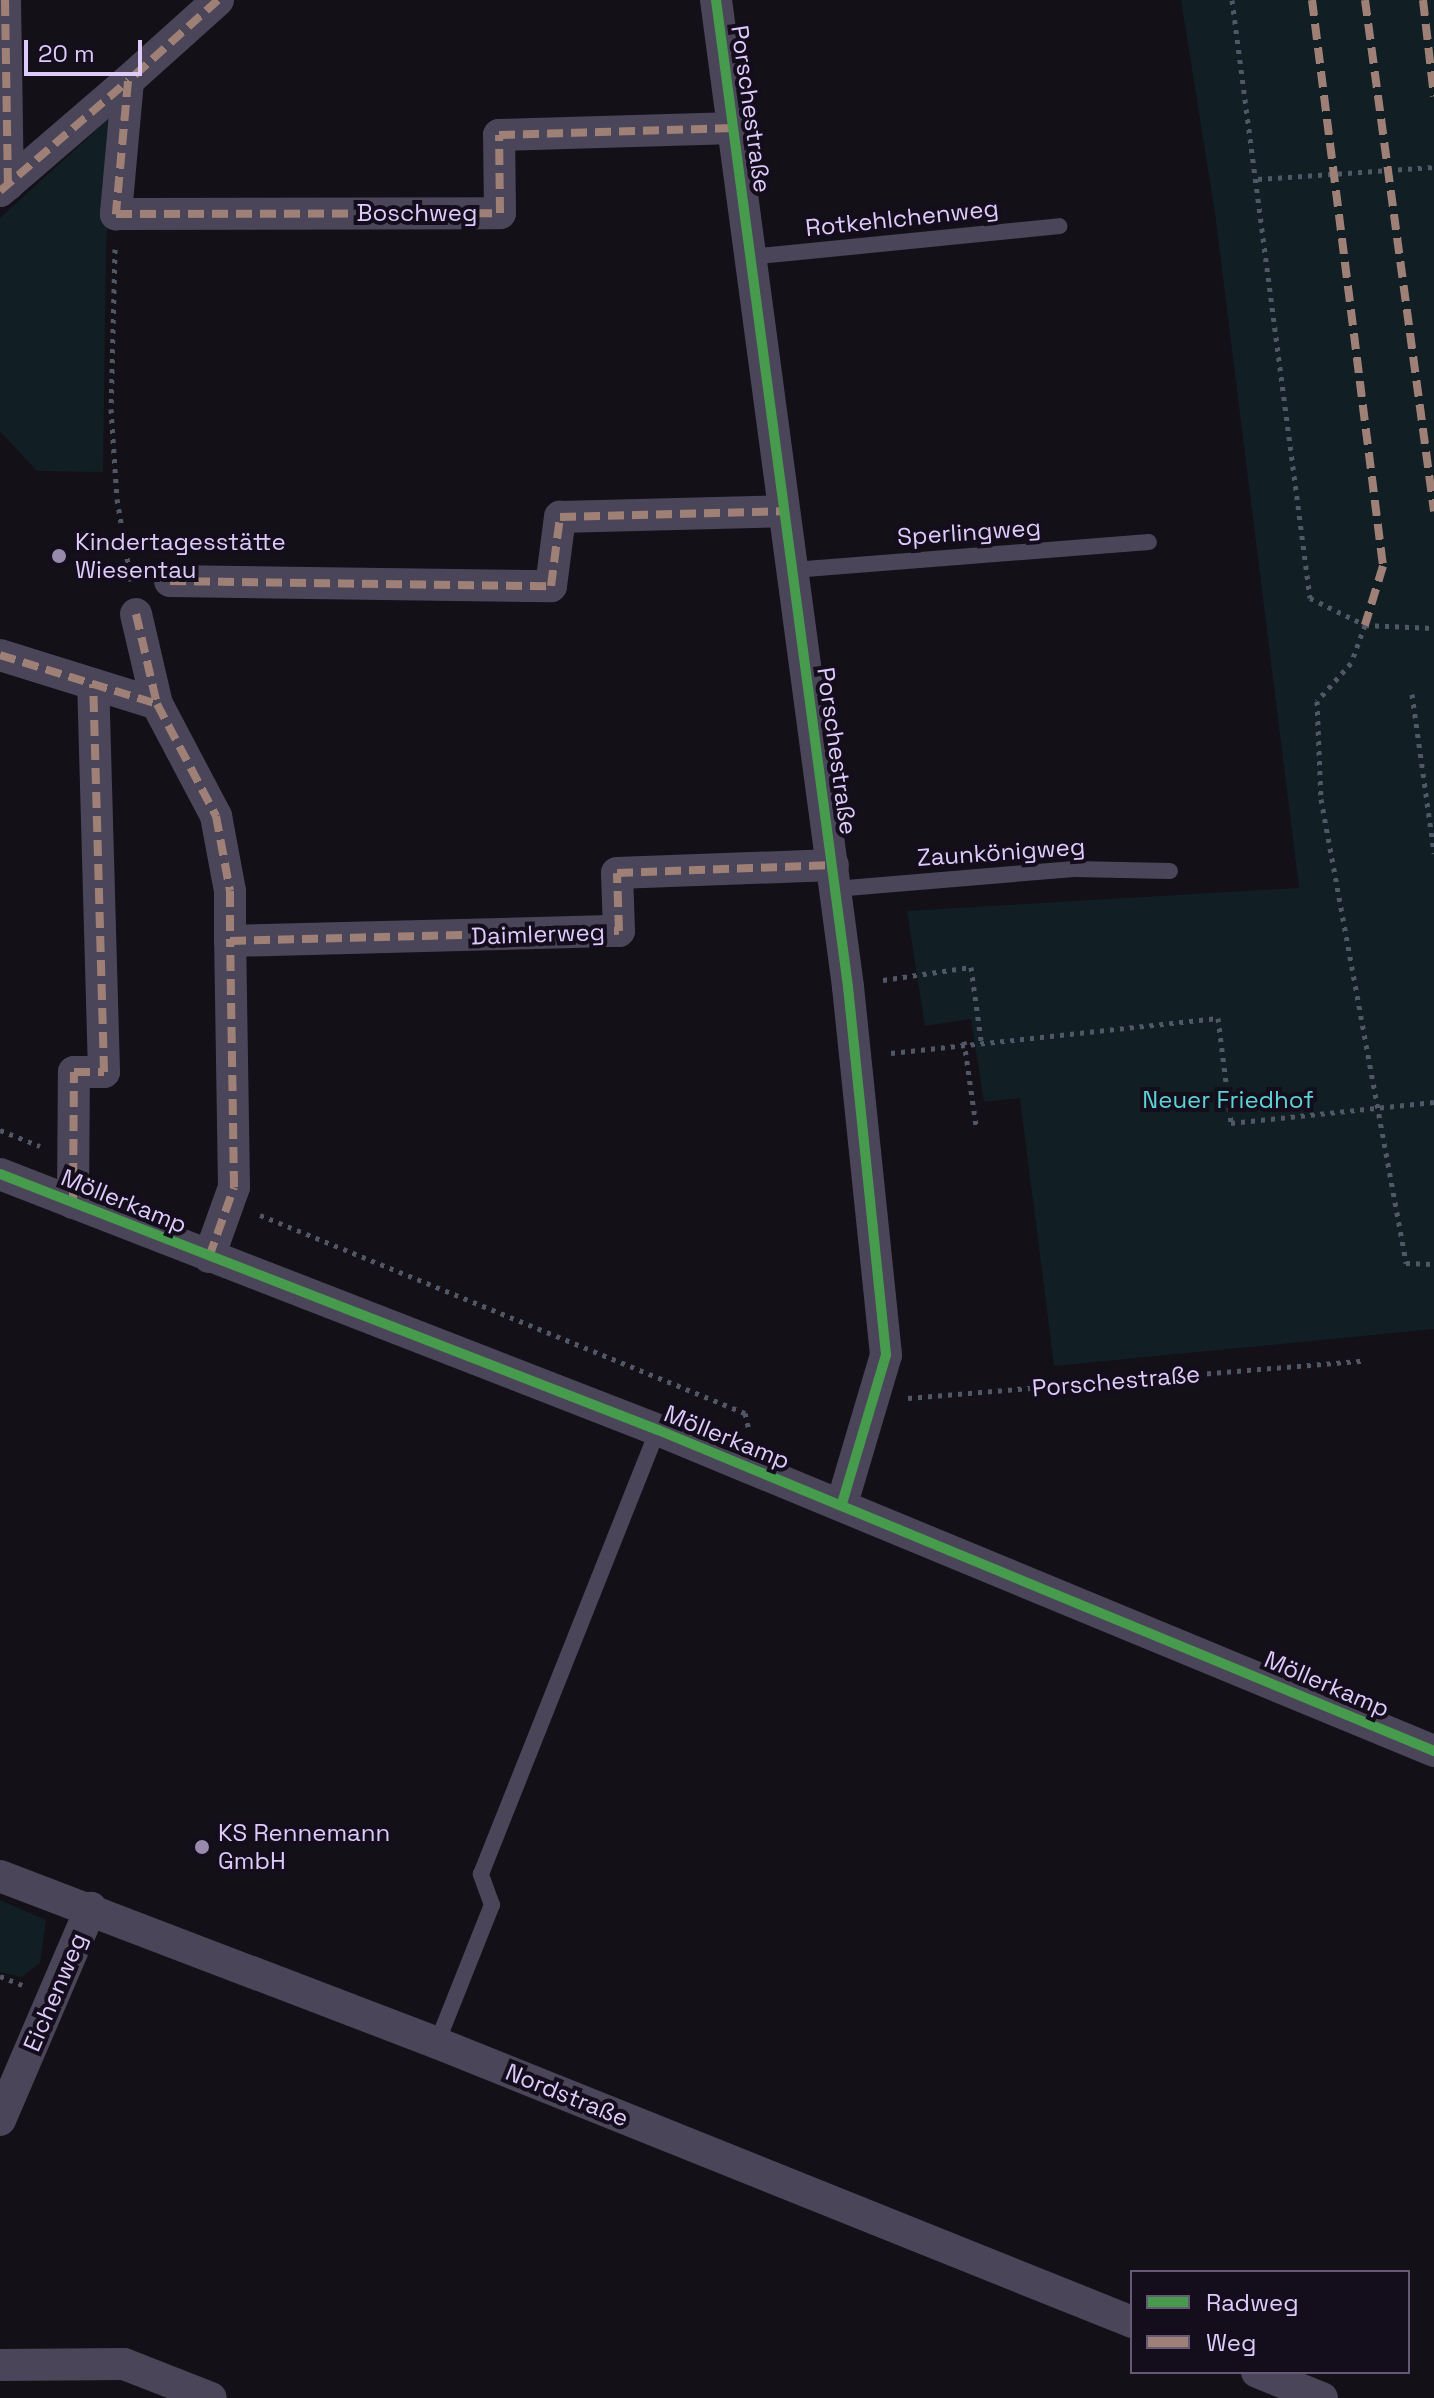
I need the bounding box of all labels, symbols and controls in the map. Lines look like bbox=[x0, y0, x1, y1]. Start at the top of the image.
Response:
street label: Porschestraße bbox=[725, 23, 777, 195]
scale bar bbox=[28, 24, 146, 74]
text: 20 m bbox=[38, 38, 95, 69]
street label: Rotkehlchenweg bbox=[804, 194, 1000, 242]
street label: Boschweg bbox=[357, 199, 477, 227]
street label: Sperlingweg bbox=[896, 513, 1042, 551]
place label: Kindertagesstätte Wiesentau bbox=[75, 528, 286, 584]
marker: Kindertagesstätte Wiesentau bbox=[50, 547, 68, 565]
street label: Porschestraße bbox=[811, 665, 863, 837]
street label: Zaunkönigweg bbox=[916, 832, 1086, 872]
street label: Daimlerweg bbox=[471, 917, 605, 951]
park label: Neuer Friedhof bbox=[1142, 1086, 1314, 1114]
street label: Möllerkamp bbox=[57, 1163, 191, 1239]
street label: Porschestraße bbox=[1031, 1359, 1201, 1403]
street label: Möllerkamp bbox=[660, 1399, 794, 1475]
street label: Möllerkamp bbox=[1260, 1645, 1394, 1723]
place label: KS Rennemann GmbH bbox=[218, 1819, 390, 1875]
marker: KS Rennemann GmbH bbox=[193, 1838, 211, 1856]
street label: Eichenweg bbox=[17, 1928, 93, 2056]
street label: Nordstraße bbox=[501, 2057, 633, 2133]
legend bbox=[1130, 2270, 1410, 2374]
text: Radweg bbox=[1206, 2287, 1299, 2318]
text: Weg bbox=[1206, 2327, 1256, 2358]

